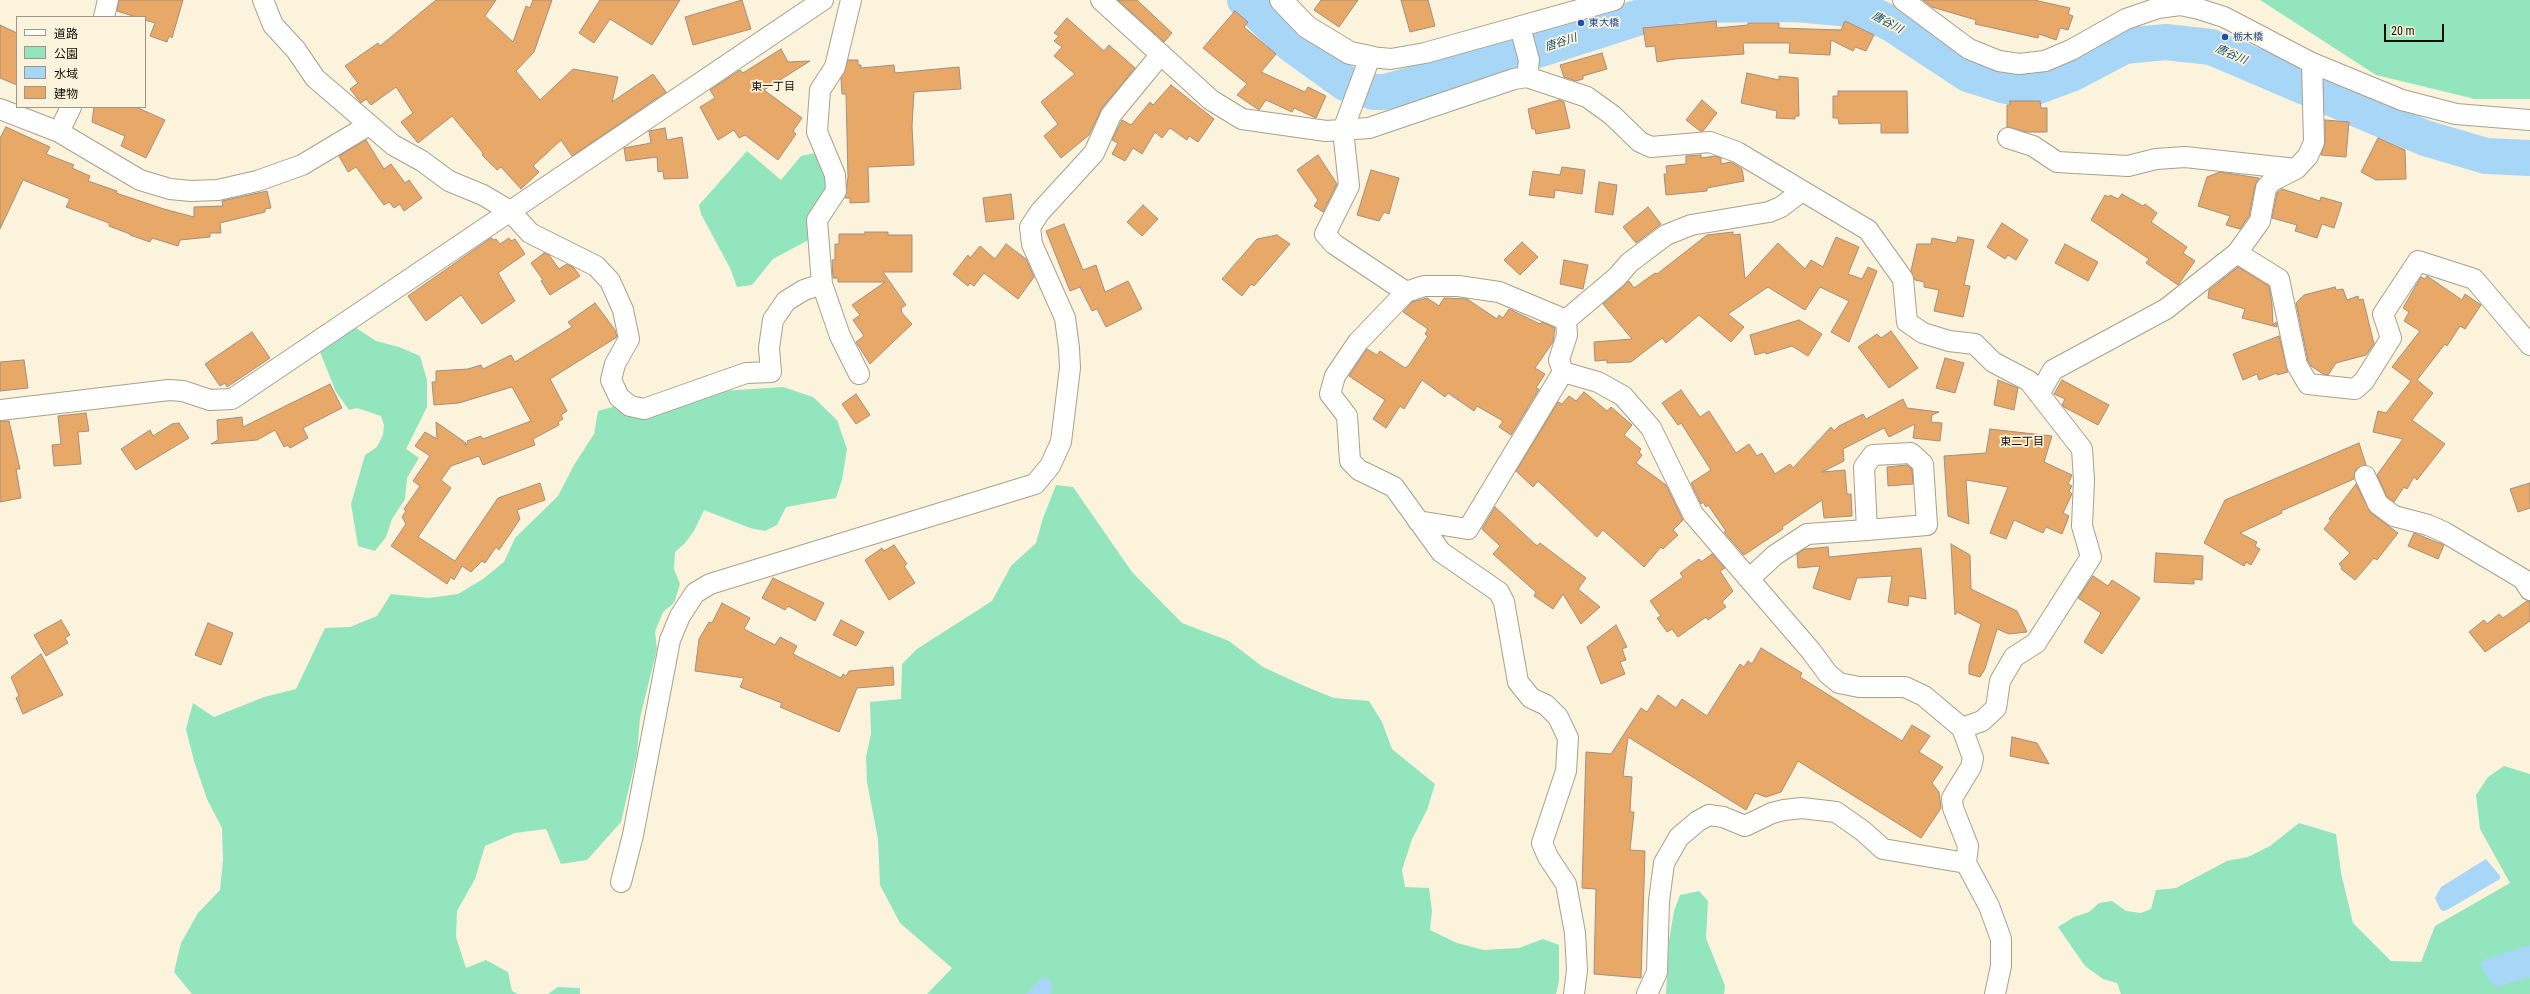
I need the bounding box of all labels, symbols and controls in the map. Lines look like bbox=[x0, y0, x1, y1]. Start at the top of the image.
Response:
water label: 唐谷川 bbox=[1869, 9, 1905, 37]
legend bbox=[16, 16, 146, 108]
scale bar bbox=[2386, 16, 2446, 42]
place label: 東大橋 bbox=[1589, 17, 1619, 29]
marker: 東大橋 bbox=[1576, 18, 1586, 28]
text: 20 m bbox=[2391, 24, 2415, 38]
text: 道路 bbox=[54, 27, 78, 41]
place label: 栃木橋 bbox=[2233, 31, 2263, 43]
water label: 唐谷川 bbox=[1543, 32, 1579, 54]
marker: 栃木橋 bbox=[2220, 32, 2230, 42]
water label: 唐谷川 bbox=[2213, 42, 2249, 68]
text: 公園 bbox=[54, 47, 78, 61]
text: 水域 bbox=[54, 67, 78, 81]
district label: 東一丁目 bbox=[751, 80, 795, 94]
text: 建物 bbox=[54, 87, 78, 101]
district label: 東二丁目 bbox=[2000, 435, 2044, 449]

